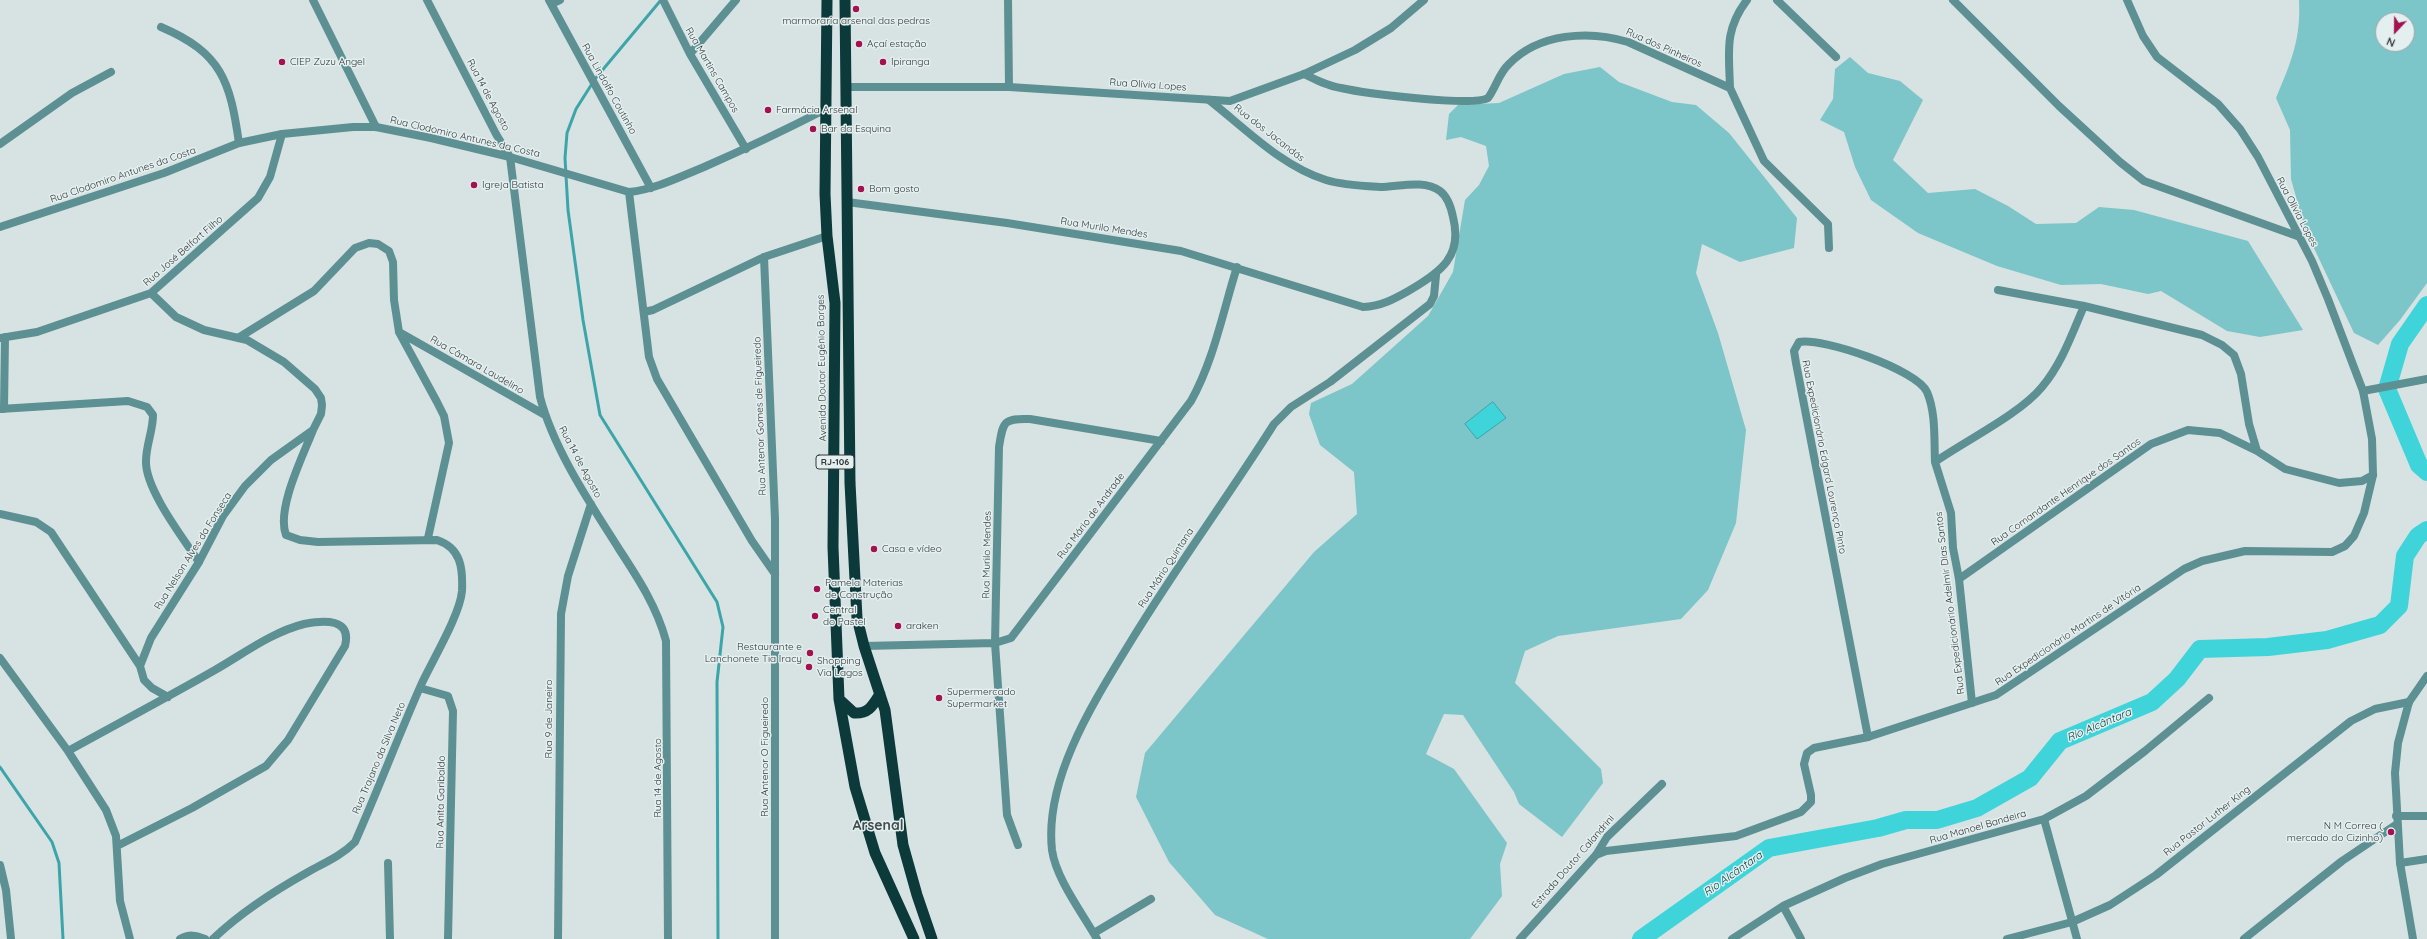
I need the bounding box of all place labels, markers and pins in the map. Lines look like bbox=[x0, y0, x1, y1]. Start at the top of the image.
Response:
marker: marmoraria arsenal das pedras bbox=[851, 4, 861, 14]
place label: marmoraria arsenal das pedras bbox=[782, 15, 930, 27]
place label: Açaí estação bbox=[867, 38, 927, 50]
marker: Açaí estação bbox=[854, 39, 864, 49]
place label: CIEP Zuzu Angel bbox=[290, 56, 365, 68]
place label: Ipiranga bbox=[891, 56, 930, 68]
marker: CIEP Zuzu Angel bbox=[277, 57, 287, 67]
marker: Ipiranga bbox=[878, 57, 888, 67]
place label: Farmácia Arsenal bbox=[776, 104, 857, 116]
marker: Farmácia Arsenal bbox=[763, 105, 773, 115]
place label: Bar da Esquina bbox=[821, 123, 891, 135]
marker: Bar da Esquina bbox=[808, 124, 818, 134]
place label: Igreja Batista bbox=[482, 179, 544, 191]
marker: Igreja Batista bbox=[469, 180, 479, 190]
place label: Bom gosto bbox=[869, 183, 920, 195]
marker: Bom gosto bbox=[856, 184, 866, 194]
place label: Casa e vídeo bbox=[882, 543, 942, 555]
marker: Casa e vídeo bbox=[869, 544, 879, 554]
place label: Pamela Materias de Construção bbox=[825, 577, 903, 600]
marker: Pamela Materias de Construção bbox=[812, 584, 822, 594]
place label: Central do Pastel bbox=[823, 604, 866, 628]
marker: Central do Pastel bbox=[810, 611, 820, 621]
place label: araken bbox=[906, 620, 938, 632]
marker: araken bbox=[893, 621, 903, 631]
place label: Restaurante e Lanchonete Tia Iracy bbox=[705, 641, 802, 664]
marker: Restaurante e Lanchonete Tia Iracy bbox=[805, 648, 815, 658]
place label: Shopping Via Lagos bbox=[817, 655, 863, 678]
marker: Shopping Via Lagos bbox=[804, 662, 814, 672]
place label: Supermercado Supermarket bbox=[947, 686, 1016, 710]
marker: Supermercado Supermarket bbox=[934, 693, 944, 703]
place label: N M Correa ( mercado do Cizinho) bbox=[2287, 820, 2383, 844]
marker: N M Correa ( mercado do Cizinho) bbox=[2386, 827, 2396, 837]

